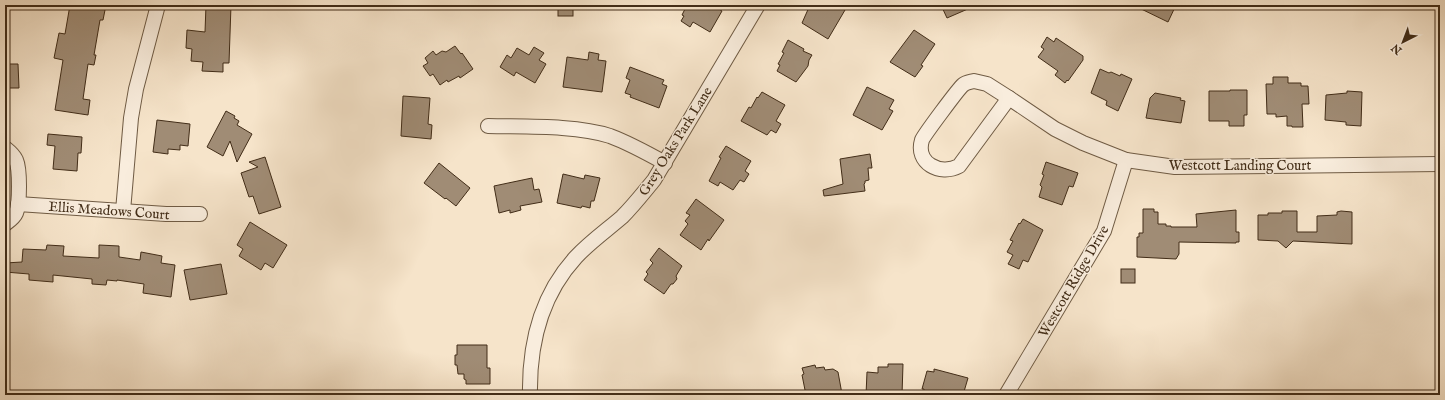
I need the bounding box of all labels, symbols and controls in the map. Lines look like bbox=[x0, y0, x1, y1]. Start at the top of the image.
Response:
north arrow bbox=[1383, 22, 1423, 62]
text: N bbox=[1388, 40, 1406, 58]
street label: Grey Oaks Park Lane bbox=[635, 83, 717, 199]
street label: Westcott Landing Court bbox=[1169, 157, 1311, 175]
street label: Ellis Meadows Court bbox=[48, 198, 170, 224]
street label: Westcott Ridge Drive bbox=[1034, 222, 1114, 341]

